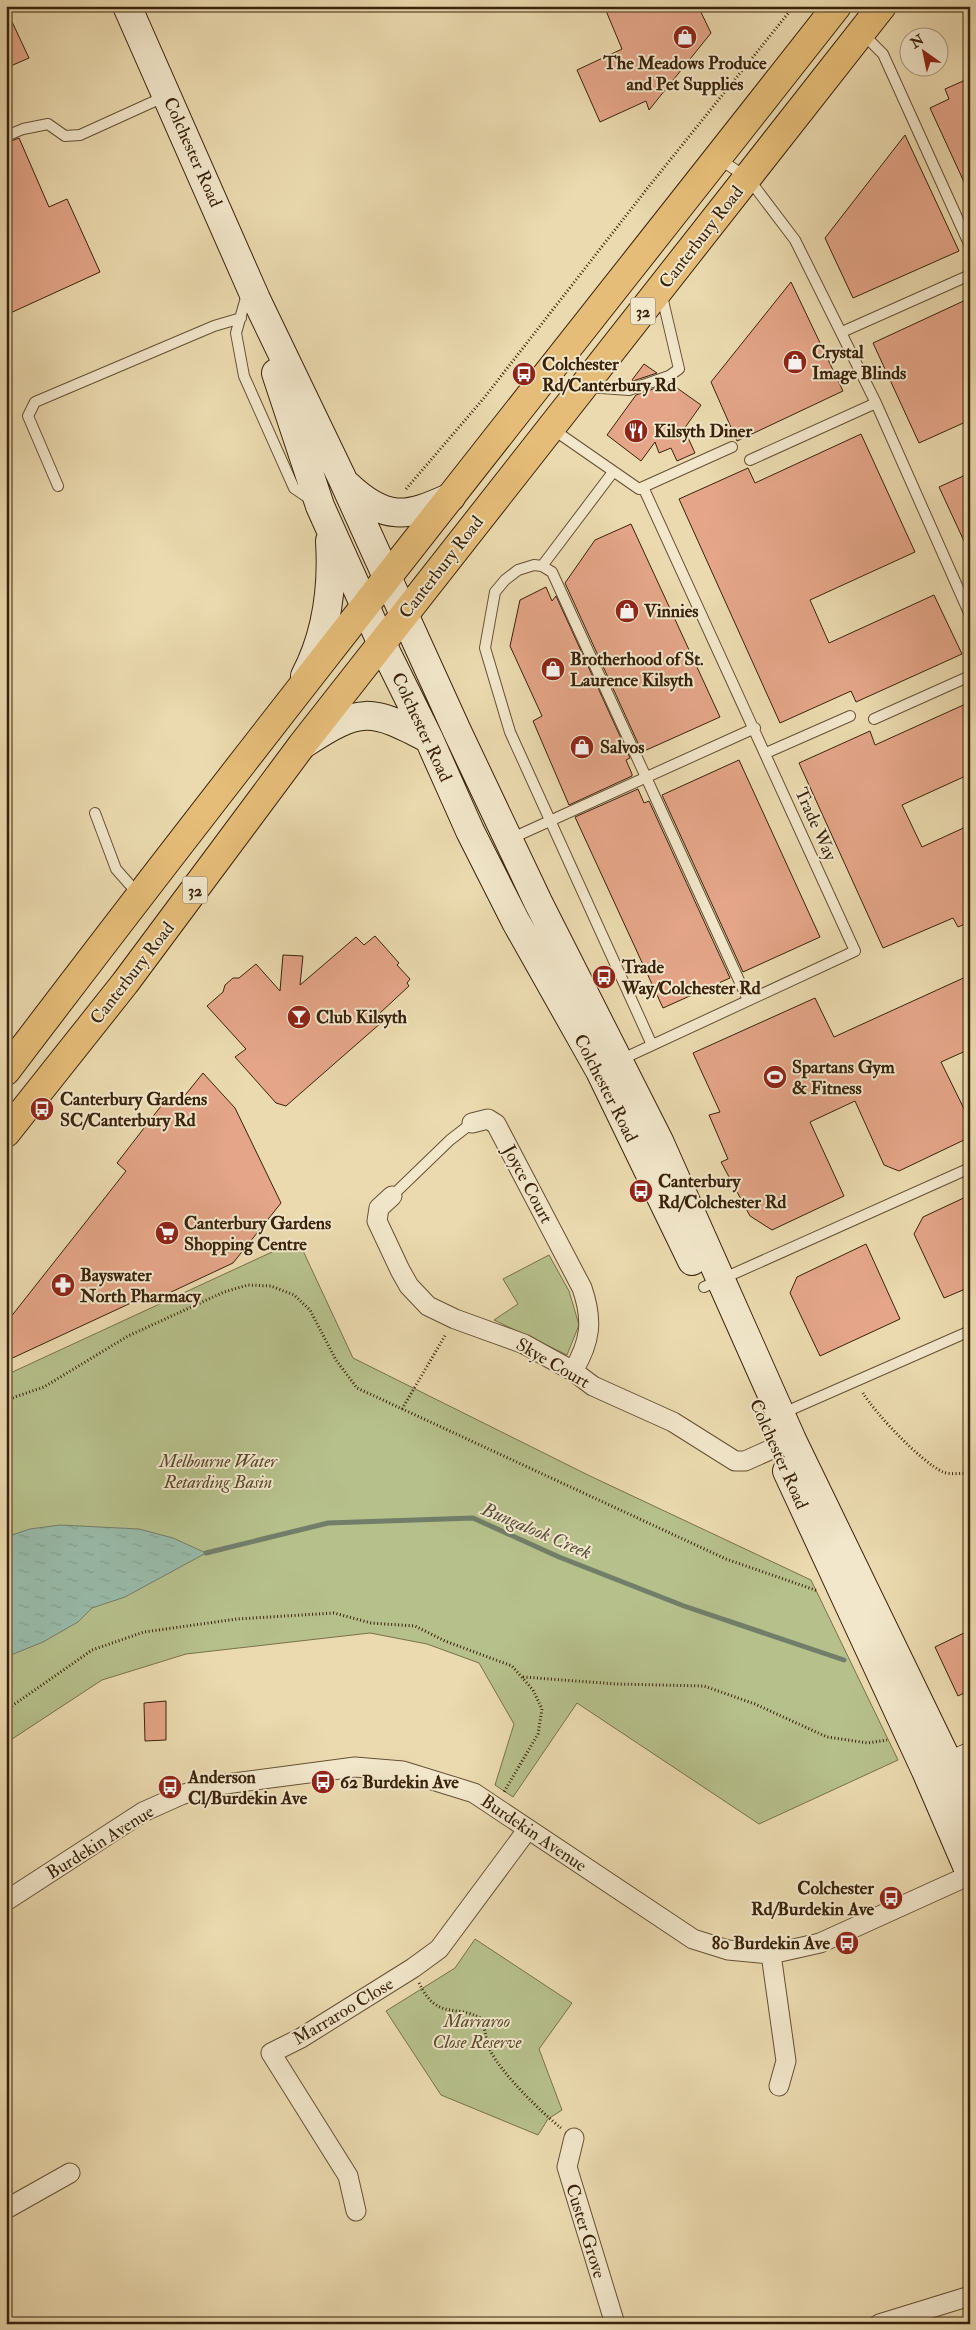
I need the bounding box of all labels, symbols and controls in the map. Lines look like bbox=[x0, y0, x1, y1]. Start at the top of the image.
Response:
shop icon: The Meadows Produce and Pet Supplies bbox=[672, 24, 698, 50]
north arrow bbox=[898, 28, 948, 78]
text: N bbox=[906, 31, 927, 53]
place label: The Meadows Produce and Pet Supplies bbox=[602, 52, 767, 96]
street label: Colchester Road bbox=[158, 94, 227, 211]
street label: Canterbury Road bbox=[654, 181, 749, 293]
road number: 32 bbox=[630, 298, 656, 324]
place label: Crystal Image Blinds bbox=[812, 341, 906, 385]
shop icon: Crystal Image Blinds bbox=[782, 349, 808, 375]
place label: Colchester Rd/Canterbury Rd bbox=[542, 353, 676, 397]
bus stop icon: Colchester Rd/Canterbury Rd bbox=[511, 361, 537, 387]
restaurant icon: Kilsyth Diner bbox=[623, 418, 649, 444]
place label: Kilsyth Diner bbox=[654, 420, 752, 443]
street label: Canterbury Road bbox=[394, 511, 489, 623]
shop icon: Vinnies bbox=[614, 598, 640, 624]
place label: Vinnies bbox=[643, 600, 698, 623]
place label: Brotherhood of St. Laurence Kilsyth bbox=[570, 648, 704, 692]
shop icon: Brotherhood of St. Laurence Kilsyth bbox=[540, 656, 566, 682]
street label: Colchester Road bbox=[386, 669, 457, 786]
shop icon: Salvos bbox=[569, 734, 595, 760]
place label: Salvos bbox=[600, 736, 644, 759]
street label: Trade Way bbox=[789, 784, 842, 865]
road number: 32 bbox=[182, 876, 208, 904]
street label: Canterbury Road bbox=[85, 917, 180, 1029]
place label: Trade Way/Colchester Rd bbox=[621, 956, 761, 1000]
bus stop icon: Trade Way/Colchester Rd bbox=[591, 964, 617, 990]
bar icon: Club Kilsyth bbox=[286, 1004, 312, 1030]
place label: Club Kilsyth bbox=[316, 1006, 408, 1029]
street label: Colchester Road bbox=[568, 1030, 643, 1146]
place label: Spartans Gym & Fitness bbox=[792, 1056, 896, 1100]
sports icon: Spartans Gym & Fitness bbox=[762, 1064, 788, 1090]
place label: Canterbury Gardens SC/Canterbury Rd bbox=[60, 1088, 207, 1132]
bus stop icon: Canterbury Gardens SC/Canterbury Rd bbox=[29, 1096, 55, 1122]
street label: Joyce Court bbox=[497, 1140, 558, 1228]
place label: Canterbury Rd/Colchester Rd bbox=[658, 1170, 787, 1214]
bus stop icon: Canterbury Rd/Colchester Rd bbox=[628, 1178, 654, 1204]
place label: Canterbury Gardens Shopping Centre bbox=[184, 1212, 331, 1256]
supermarket icon: Canterbury Gardens Shopping Centre bbox=[154, 1220, 180, 1246]
place label: Bayswater North Pharmacy bbox=[79, 1264, 202, 1308]
pharmacy icon: Bayswater North Pharmacy bbox=[50, 1272, 76, 1298]
street label: Skye Court bbox=[512, 1333, 594, 1394]
street label: Colchester Road bbox=[744, 1396, 813, 1513]
park label: Melbourne Water Retarding Basin bbox=[158, 1450, 278, 1494]
water label: Bungalook Creek bbox=[477, 1497, 595, 1565]
place label: Anderson Cl/Burdekin Ave bbox=[187, 1766, 308, 1810]
bus stop icon: 62 Burdekin Ave bbox=[310, 1769, 336, 1795]
place label: 62 Burdekin Ave bbox=[340, 1771, 459, 1794]
bus stop icon: Anderson Cl/Burdekin Ave bbox=[157, 1774, 183, 1800]
street label: Burdekin Avenue bbox=[476, 1790, 591, 1878]
street label: Burdekin Avenue bbox=[42, 1800, 159, 1885]
place label: Colchester Rd/Burdekin Ave bbox=[751, 1877, 874, 1921]
bus stop icon: Colchester Rd/Burdekin Ave bbox=[878, 1885, 904, 1911]
bus stop icon: 80 Burdekin Ave bbox=[834, 1930, 860, 1956]
place label: 80 Burdekin Ave bbox=[712, 1932, 830, 1955]
street label: Marraroo Close bbox=[289, 1972, 398, 2050]
park label: Marraroo Close Reserve bbox=[433, 2010, 522, 2054]
street label: Custer Grove bbox=[560, 2181, 611, 2282]

